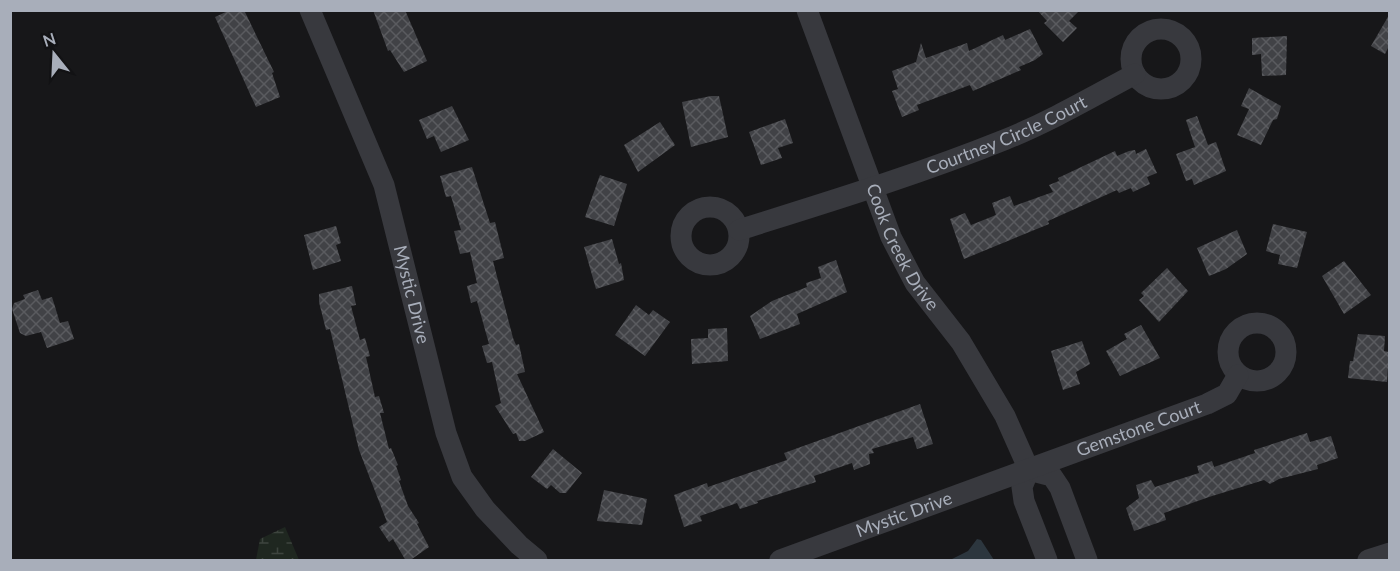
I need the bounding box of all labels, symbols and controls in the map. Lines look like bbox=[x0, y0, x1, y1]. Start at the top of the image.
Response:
north arrow bbox=[24, 24, 84, 84]
text: N bbox=[40, 28, 58, 50]
street label: Courtney Circle Court bbox=[923, 90, 1091, 178]
street label: Cook Creek Drive bbox=[862, 180, 944, 314]
street label: Mystic Drive bbox=[389, 243, 435, 346]
street label: Gemstone Court bbox=[1073, 395, 1204, 461]
street label: Mystic Drive bbox=[853, 486, 955, 541]

